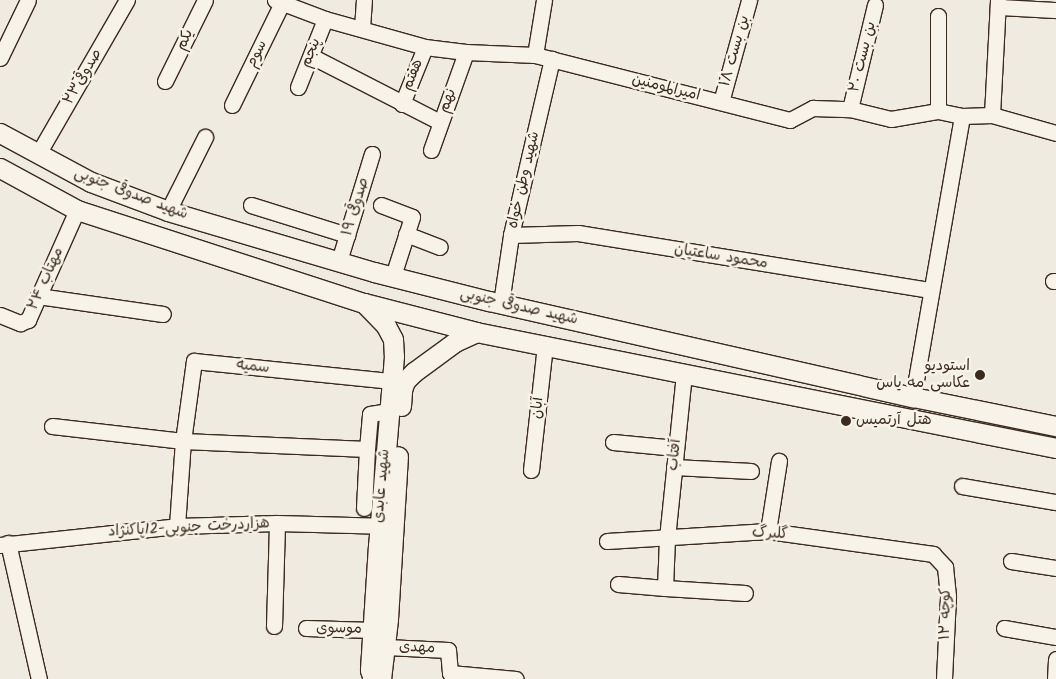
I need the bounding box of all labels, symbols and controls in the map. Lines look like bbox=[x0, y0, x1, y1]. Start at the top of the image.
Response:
street label: بن بست ۱۸ bbox=[716, 13, 754, 89]
street label: بن بست ۲۰ bbox=[846, 20, 880, 94]
street label: یکم bbox=[172, 27, 198, 53]
street label: پنجم bbox=[297, 36, 325, 70]
street label: سوم bbox=[243, 37, 271, 71]
street label: صدوقی۲۳ bbox=[60, 46, 106, 108]
street label: هفتم bbox=[399, 57, 427, 93]
street label: امیرالمومنین bbox=[630, 71, 702, 105]
street label: نهم bbox=[435, 86, 461, 116]
street label: شهید وطن خواه bbox=[504, 130, 544, 230]
street label: شهید صدوقی جنوبی bbox=[72, 164, 190, 224]
street label: صدوقی ۱۹ bbox=[339, 176, 373, 238]
street label: محمود ساعتیان bbox=[673, 241, 769, 273]
street label: مهتاب ۲۴ bbox=[24, 245, 68, 313]
street label: شهید صدوقی جنوبی bbox=[458, 285, 580, 329]
street label: سمیه bbox=[236, 356, 270, 378]
place label: استودیو عکاسی مه یاس bbox=[876, 357, 970, 392]
marker: استودیو عکاسی مه یاس bbox=[974, 369, 986, 381]
street label: آبان bbox=[528, 396, 548, 420]
place label: هتل آرتمیس bbox=[856, 412, 932, 430]
marker: هتل آرتمیس bbox=[840, 415, 852, 427]
street label: آفتاب bbox=[664, 438, 686, 472]
street label: شهید عابدی bbox=[370, 448, 394, 524]
street label: هزاردرخت جنوبی-12پاکنژاد bbox=[108, 515, 270, 541]
street label: گلبرگ bbox=[751, 524, 789, 544]
street label: کوچه ۱۲ bbox=[937, 588, 955, 640]
street label: موسوی bbox=[316, 620, 362, 638]
street label: مهدی bbox=[398, 638, 436, 658]

